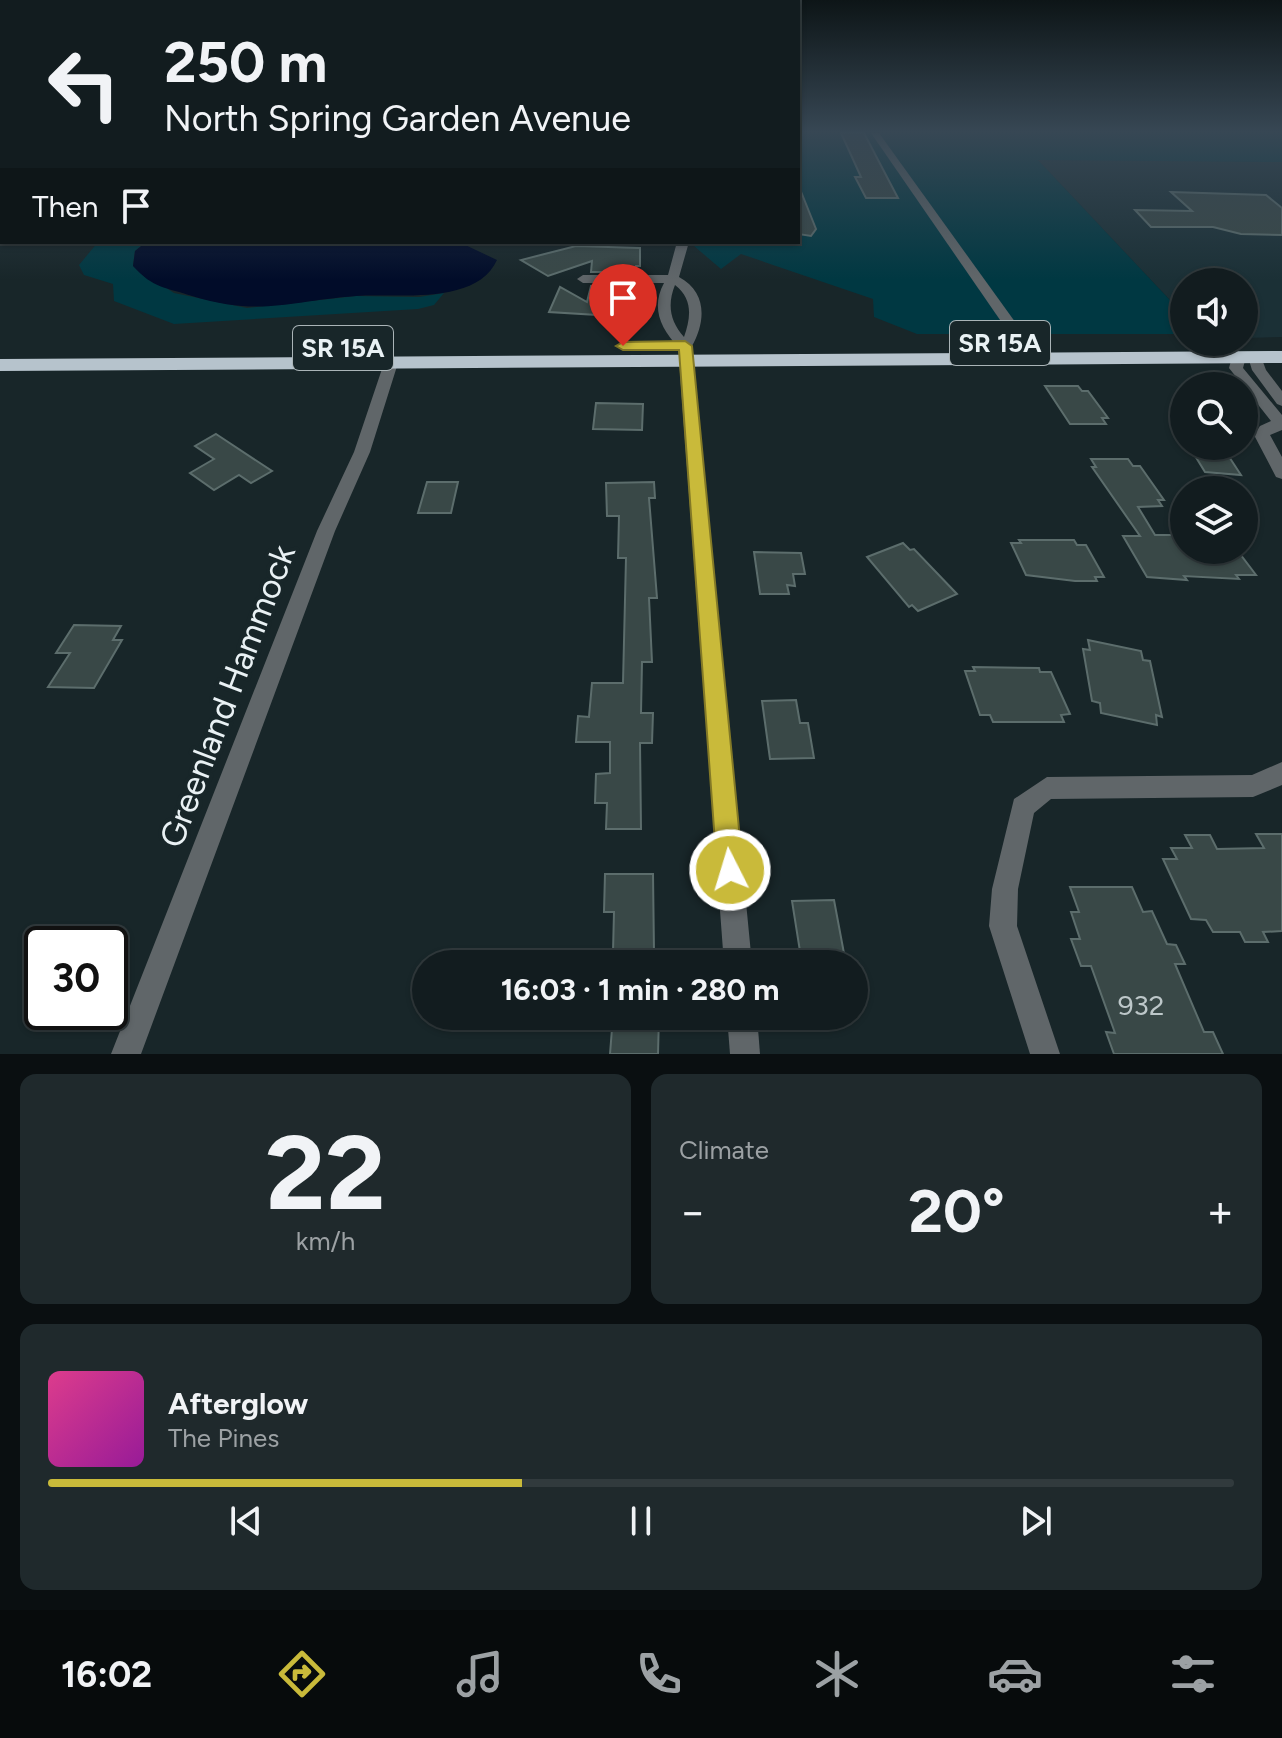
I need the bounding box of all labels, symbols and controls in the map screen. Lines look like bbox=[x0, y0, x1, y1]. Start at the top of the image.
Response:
text: 250 m bbox=[164, 29, 327, 96]
icon: left bbox=[32, 32, 136, 136]
text: North Spring Garden Avenue bbox=[164, 97, 631, 140]
icon: arrive bbox=[114, 184, 158, 228]
text: Then bbox=[32, 188, 98, 225]
pin bbox=[589, 264, 657, 346]
map controls bbox=[1170, 268, 1258, 564]
button: sound bbox=[1170, 268, 1258, 356]
icon: arrive bbox=[601, 276, 645, 320]
road number: SR 15A bbox=[950, 321, 1050, 365]
road number: SR 15A bbox=[293, 326, 393, 370]
button: search bbox=[1170, 372, 1258, 460]
button: layers bbox=[1170, 476, 1258, 564]
street label: Greenland Hammock bbox=[151, 539, 304, 853]
position arrow bbox=[688, 828, 772, 912]
speed limit sign: 30 bbox=[24, 926, 128, 1030]
text: 16:03 · 1 min · 280 m bbox=[501, 971, 779, 1008]
house number: 932 bbox=[1118, 988, 1164, 1022]
text: 22 bbox=[265, 1110, 386, 1235]
text: Climate bbox=[679, 1134, 769, 1166]
text: 20° bbox=[908, 1175, 1005, 1247]
text: − bbox=[679, 1185, 706, 1238]
text: + bbox=[1207, 1185, 1234, 1238]
text: km/h bbox=[296, 1225, 355, 1257]
text: Afterglow bbox=[168, 1385, 308, 1422]
text: The Pines bbox=[168, 1422, 279, 1454]
icon: previous bbox=[224, 1499, 268, 1543]
icon: pause bbox=[619, 1499, 663, 1543]
icon: next bbox=[1014, 1499, 1058, 1543]
icon: directions bbox=[274, 1646, 330, 1702]
icon: music bbox=[452, 1646, 508, 1702]
icon: phone bbox=[631, 1646, 687, 1702]
icon: climate bbox=[809, 1646, 865, 1702]
icon: car bbox=[987, 1646, 1043, 1702]
icon: filters bbox=[1165, 1646, 1221, 1702]
text: 16:02 bbox=[61, 1653, 152, 1696]

